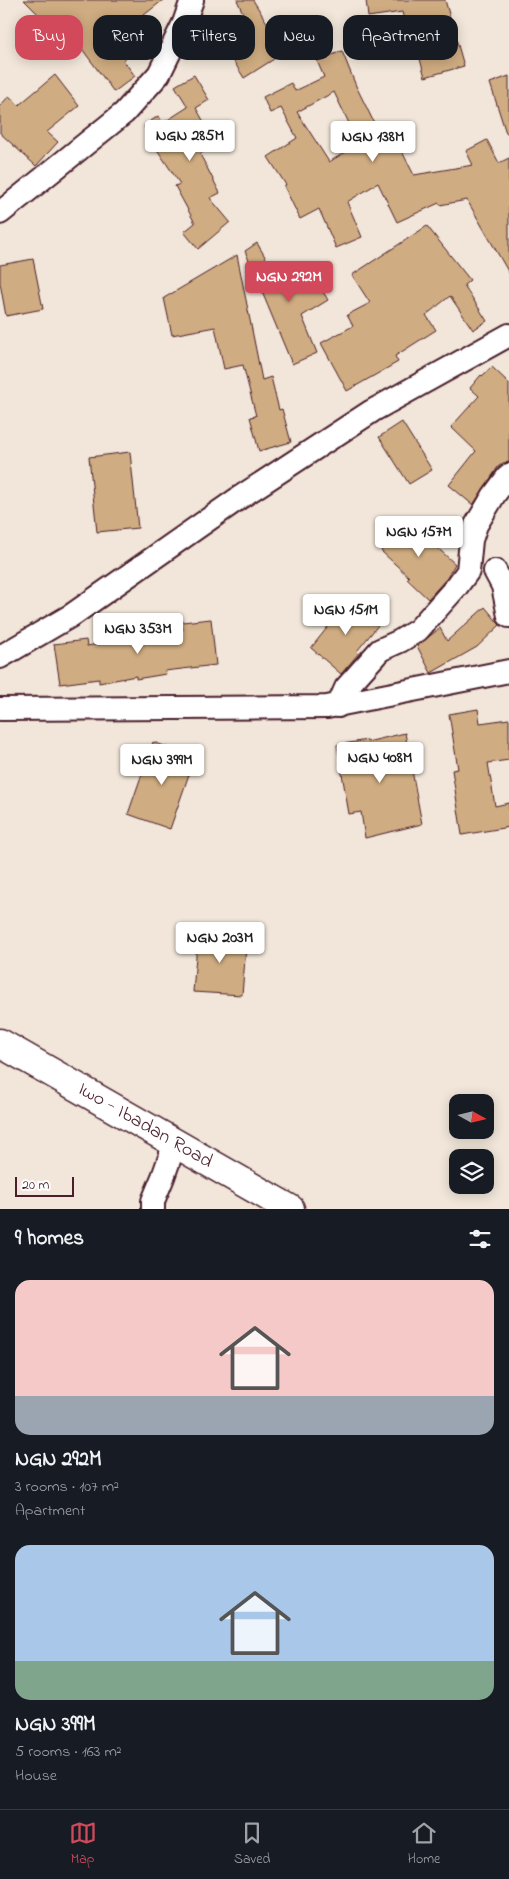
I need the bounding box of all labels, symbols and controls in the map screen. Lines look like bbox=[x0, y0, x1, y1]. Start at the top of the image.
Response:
chip: Buy bbox=[15, 15, 83, 60]
chip: Rent bbox=[93, 15, 162, 60]
chip: Filters bbox=[172, 15, 255, 60]
chip: New bbox=[265, 15, 333, 60]
chip: Apartment bbox=[343, 15, 458, 60]
pin: NGN 285M bbox=[138, 120, 242, 162]
pin: NGN 138M bbox=[321, 120, 425, 163]
text: NGN 285M bbox=[156, 124, 224, 148]
text: NGN 138M bbox=[341, 125, 405, 149]
pin: NGN 292M bbox=[237, 260, 341, 303]
text: NGN 292M bbox=[256, 265, 322, 289]
pin: NGN 157M bbox=[367, 516, 471, 558]
text: NGN 157M bbox=[386, 520, 452, 544]
pin: NGN 151M bbox=[294, 594, 398, 636]
text: NGN 151M bbox=[314, 598, 378, 622]
pin: NGN 353M bbox=[86, 612, 190, 655]
text: NGN 353M bbox=[104, 617, 172, 641]
pin: NGN 408M bbox=[328, 742, 432, 784]
pin: NGN 399M bbox=[110, 744, 214, 786]
text: NGN 408M bbox=[348, 746, 412, 770]
text: NGN 399M bbox=[131, 748, 193, 772]
pin: NGN 203M bbox=[168, 922, 272, 964]
text: NGN 203M bbox=[187, 926, 253, 950]
street label: Iwo - Ibadan Road bbox=[72, 1075, 218, 1177]
north arrow bbox=[449, 1094, 494, 1139]
map controls bbox=[449, 1094, 494, 1194]
button: layers bbox=[449, 1149, 494, 1194]
scale bar bbox=[15, 1174, 74, 1197]
text: 20 m bbox=[22, 1175, 49, 1196]
text: 9 homes bbox=[15, 1224, 84, 1254]
icon: filters bbox=[466, 1225, 494, 1253]
icon: home bbox=[210, 1313, 300, 1403]
text: NGN 292M bbox=[15, 1445, 102, 1475]
text: 3 rooms · 107 m² bbox=[15, 1475, 119, 1499]
text: Apartment bbox=[15, 1499, 85, 1523]
icon: home bbox=[210, 1578, 300, 1668]
text: NGN 399M bbox=[15, 1710, 96, 1740]
text: 5 rooms · 163 m² bbox=[15, 1740, 122, 1764]
text: House bbox=[15, 1764, 57, 1788]
tab: Map bbox=[69, 1819, 97, 1870]
tab: Saved bbox=[234, 1819, 270, 1870]
tab: Home bbox=[408, 1819, 440, 1870]

